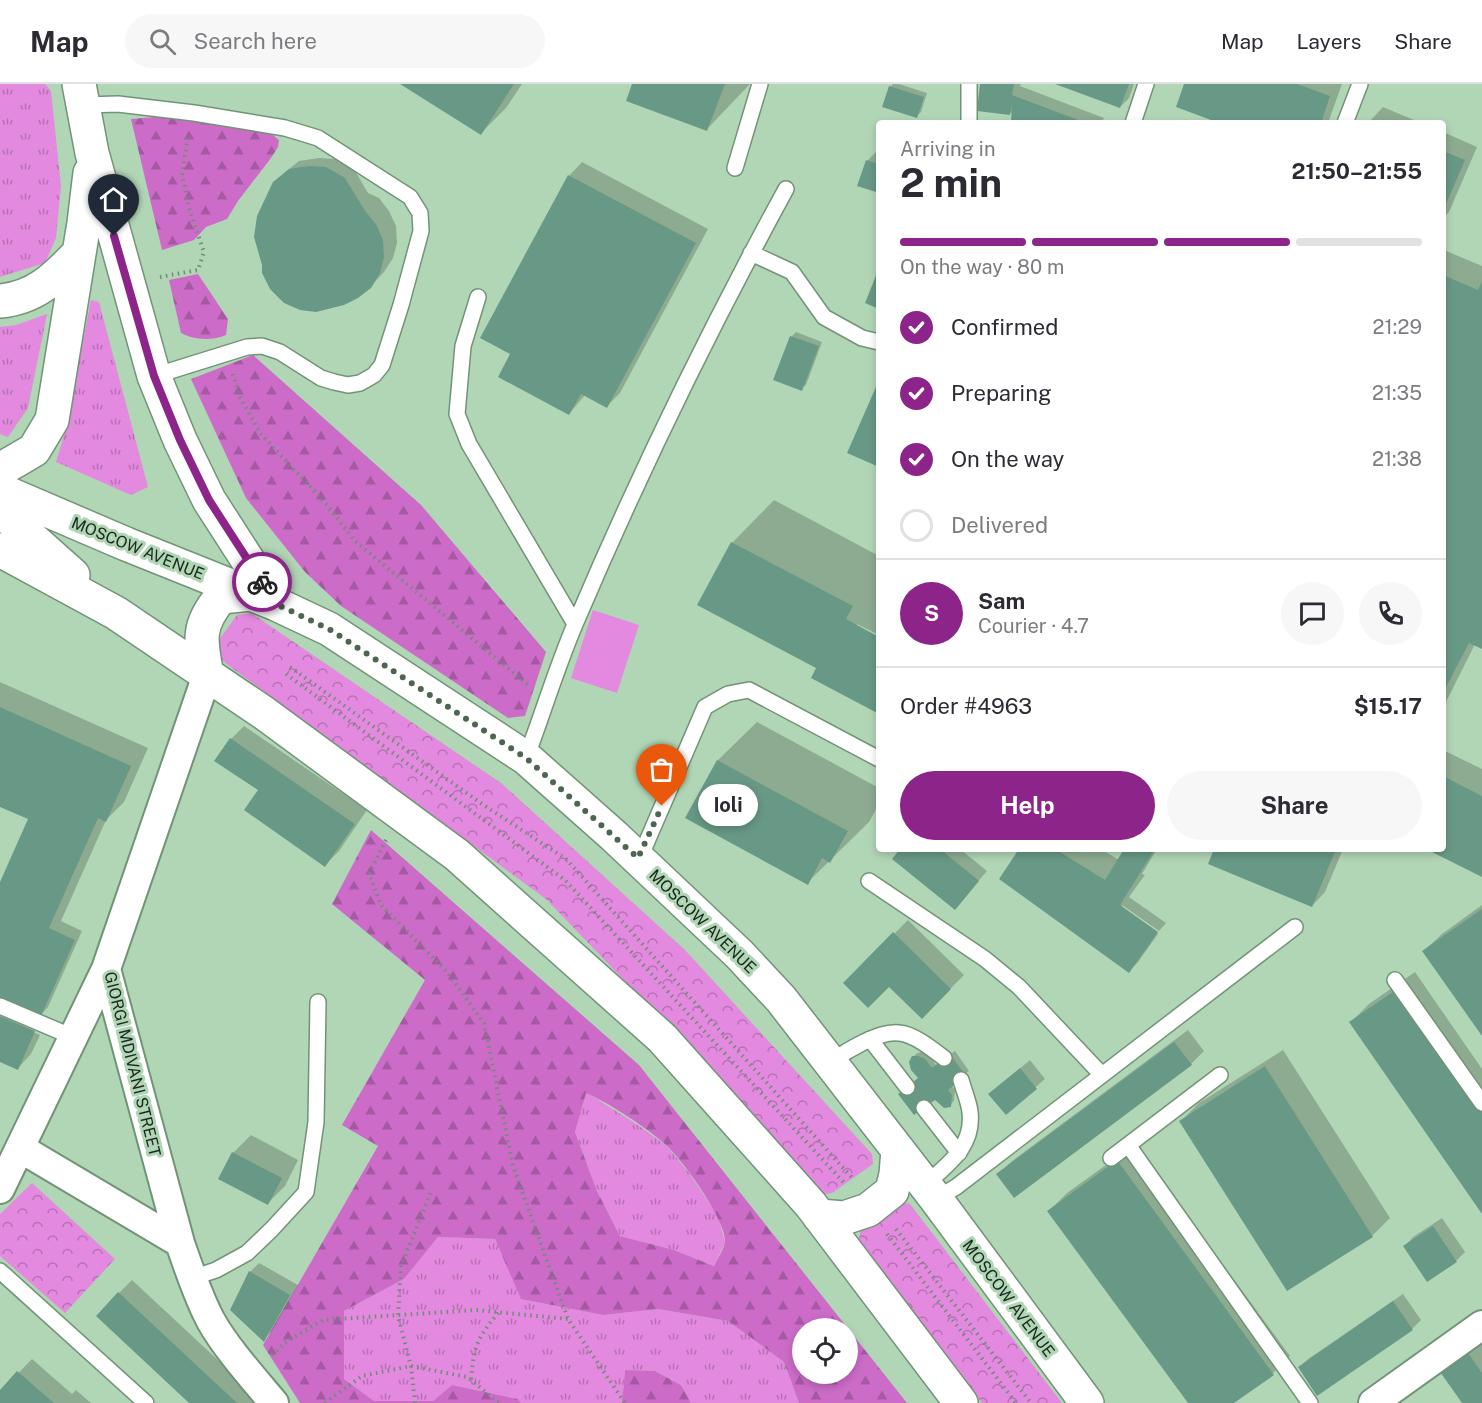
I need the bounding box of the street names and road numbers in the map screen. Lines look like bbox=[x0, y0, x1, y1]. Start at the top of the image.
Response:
street label: MOSCOW AVENUE bbox=[69, 513, 207, 584]
street label: MOSCOW AVENUE bbox=[645, 865, 760, 977]
street label: GIORGI MDIVANI STREET bbox=[100, 970, 165, 1159]
street label: MOSCOW AVENUE bbox=[958, 1236, 1059, 1361]

